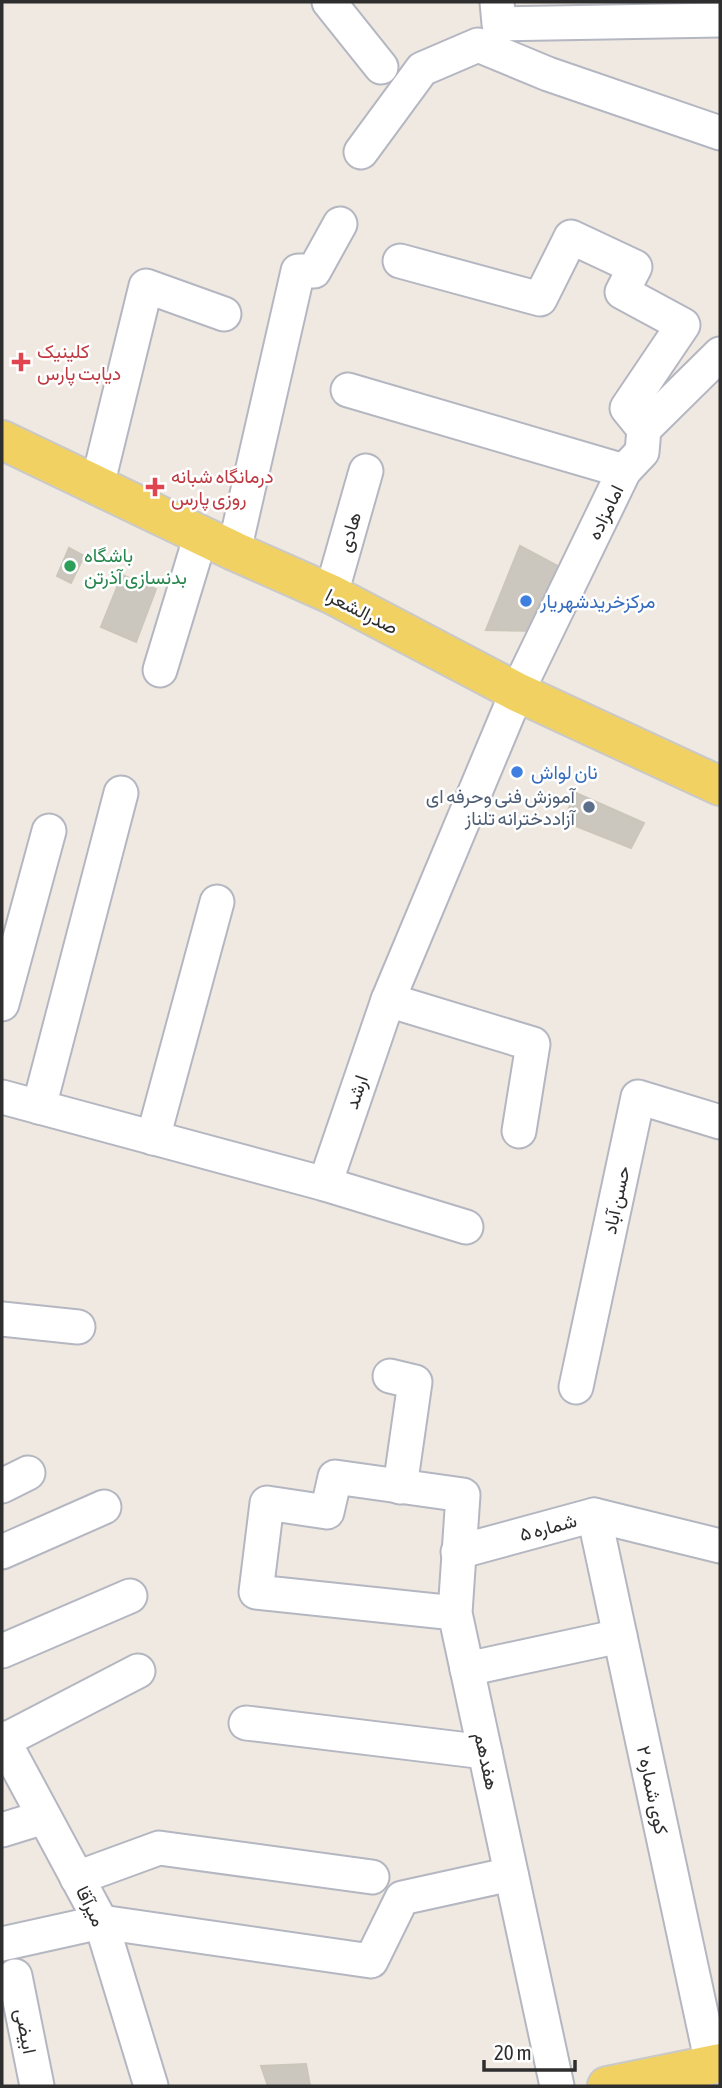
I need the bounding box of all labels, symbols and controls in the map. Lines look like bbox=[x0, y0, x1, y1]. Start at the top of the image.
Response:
place label: کلینیک دیابت پارس bbox=[37, 340, 121, 387]
marker: کلینیک دیابت پارس bbox=[11, 352, 31, 372]
place label: درمانگاه شبانه روزی پارس bbox=[171, 465, 274, 512]
marker: درمانگاه شبانه روزی پارس bbox=[145, 477, 165, 497]
street label: امامزاده bbox=[582, 481, 629, 543]
street label: هادی bbox=[333, 509, 366, 555]
place label: باشگاه بدنسازی آذرتن bbox=[84, 544, 187, 589]
marker: باشگاه بدنسازی آذرتن bbox=[62, 558, 78, 574]
street label: صدرالشعرا bbox=[322, 583, 402, 640]
place label: مرکزخریدشهریار bbox=[539, 590, 655, 613]
marker: مرکزخریدشهریار bbox=[518, 593, 534, 609]
place label: نان لواش bbox=[531, 761, 598, 784]
marker: نان لواش bbox=[509, 764, 525, 780]
place label: آموزش فنی وحرفه ای آزاددخترانه تلناز bbox=[426, 785, 577, 830]
marker: آموزش فنی وحرفه ای آزاددخترانه تلناز bbox=[581, 799, 597, 815]
street label: ارشد bbox=[340, 1072, 373, 1112]
street label: حسن آباد bbox=[598, 1164, 635, 1236]
street label: شماره ۵ bbox=[517, 1509, 579, 1546]
street label: هفدهم bbox=[468, 1730, 504, 1792]
street label: کوی شماره ۲ bbox=[632, 1744, 673, 1837]
street label: میرآقا bbox=[71, 1882, 110, 1930]
street label: ابیضی bbox=[10, 2007, 41, 2056]
scale bar bbox=[484, 2028, 575, 2072]
text: 20 m bbox=[494, 2040, 532, 2064]

